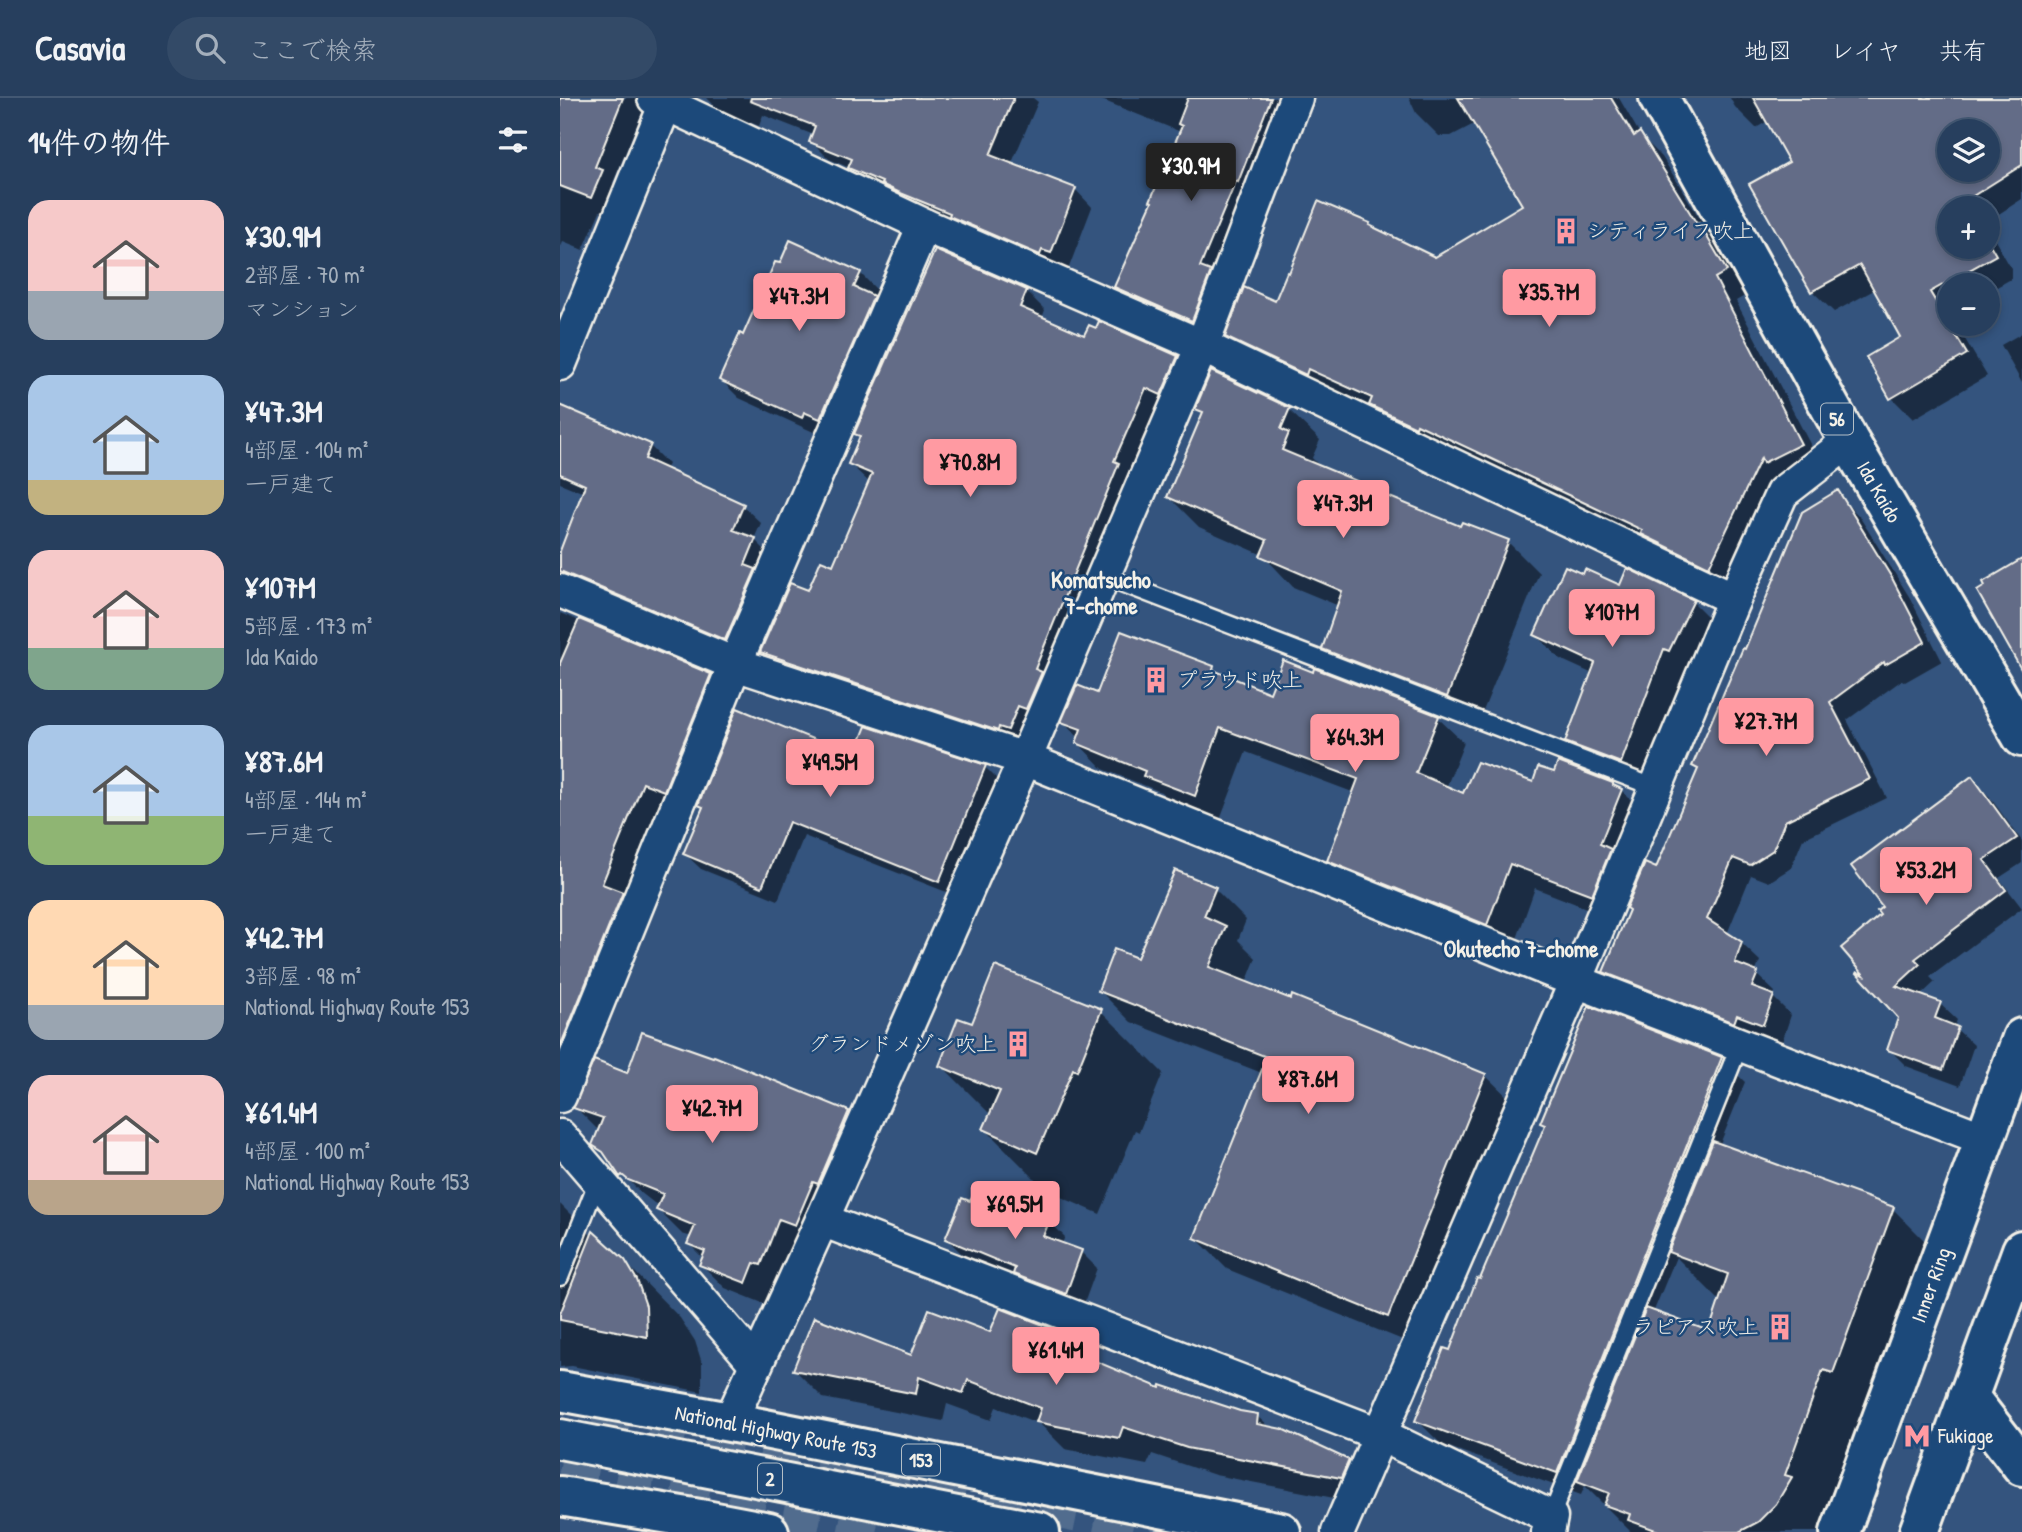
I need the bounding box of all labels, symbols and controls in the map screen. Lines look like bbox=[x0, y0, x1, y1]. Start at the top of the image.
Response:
search box bbox=[167, 17, 657, 80]
text: Casavia bbox=[35, 26, 125, 70]
icon: search bbox=[191, 29, 229, 67]
text: ここで検索 bbox=[247, 32, 377, 67]
text: 地図 bbox=[1744, 34, 1792, 66]
text: レイヤ bbox=[1830, 34, 1901, 66]
text: 共有 bbox=[1939, 34, 1987, 66]
map controls bbox=[1937, 119, 2000, 336]
button: layers bbox=[1937, 119, 2000, 182]
icon: filters bbox=[494, 121, 532, 159]
text: 14件の物件 bbox=[28, 122, 170, 162]
pin: ¥30.9M bbox=[1134, 144, 1248, 203]
text: ¥30.9M bbox=[1162, 150, 1220, 181]
button: + bbox=[1937, 196, 2000, 259]
text: ¥30.9M bbox=[245, 216, 321, 256]
building icon: シティライフ吹上 bbox=[1551, 216, 1581, 246]
place label: シティライフ吹上 bbox=[1587, 216, 1754, 245]
icon: home bbox=[84, 228, 168, 312]
text: 2部屋 · 70 m² bbox=[245, 259, 365, 290]
pin: ¥35.7M bbox=[1492, 270, 1606, 329]
button: − bbox=[1937, 273, 2000, 336]
pin: ¥47.3M bbox=[742, 274, 856, 333]
text: ¥35.7M bbox=[1519, 276, 1579, 307]
text: ¥47.3M bbox=[769, 280, 829, 311]
text: マンション bbox=[245, 293, 359, 324]
text: ¥47.3M bbox=[245, 391, 323, 431]
icon: home bbox=[84, 403, 168, 487]
road number: 56 bbox=[1821, 404, 1853, 434]
text: 4部屋 · 104 m² bbox=[245, 434, 368, 465]
pin: ¥70.8M bbox=[913, 440, 1027, 499]
text: ¥70.8M bbox=[940, 446, 1000, 477]
street label: Ida Kaido bbox=[1850, 456, 1909, 528]
text: 一戸建て bbox=[245, 468, 337, 499]
pin: ¥47.3M bbox=[1286, 480, 1400, 540]
text: ¥47.3M bbox=[1313, 487, 1373, 518]
district label: Komatsucho 7-chome bbox=[1051, 564, 1152, 621]
text: ¥107M bbox=[245, 567, 316, 607]
icon: home bbox=[84, 578, 168, 662]
pin: ¥107M bbox=[1563, 589, 1661, 649]
text: ¥107M bbox=[1585, 596, 1639, 627]
text: 5部屋 · 173 m² bbox=[245, 610, 372, 641]
text: Ida Kaido bbox=[245, 641, 318, 672]
building icon: プラウド吹上 bbox=[1141, 665, 1171, 695]
place label: プラウド吹上 bbox=[1177, 665, 1303, 694]
pin: ¥27.7M bbox=[1709, 698, 1823, 758]
text: ¥27.7M bbox=[1735, 705, 1797, 736]
pin: ¥64.3M bbox=[1298, 714, 1412, 774]
text: ¥64.3M bbox=[1326, 721, 1384, 752]
pin: ¥49.5M bbox=[773, 740, 887, 799]
text: ¥87.6M bbox=[245, 741, 323, 781]
text: ¥49.5M bbox=[802, 746, 858, 777]
icon: home bbox=[84, 753, 168, 837]
text: 4部屋 · 144 m² bbox=[245, 784, 367, 815]
text: 一戸建て bbox=[245, 818, 337, 849]
pin: ¥53.2M bbox=[1869, 848, 1983, 907]
text: ¥53.2M bbox=[1896, 854, 1956, 885]
text: ¥42.7M bbox=[245, 917, 323, 957]
icon: home bbox=[84, 928, 168, 1012]
district label: Okutecho 7-chome bbox=[1443, 933, 1599, 964]
text: 3部屋 · 98 m² bbox=[245, 960, 361, 991]
text: National Highway Route 153 bbox=[245, 991, 470, 1022]
place label: グランドメゾン吹上 bbox=[808, 1029, 997, 1058]
building icon: グランドメゾン吹上 bbox=[1003, 1029, 1033, 1059]
pin: ¥87.6M bbox=[1251, 1056, 1365, 1116]
text: ¥87.6M bbox=[1278, 1063, 1338, 1094]
pin: ¥42.7M bbox=[655, 1086, 769, 1145]
text: ¥61.4M bbox=[245, 1092, 317, 1132]
text: ¥42.7M bbox=[682, 1092, 742, 1123]
icon: home bbox=[84, 1103, 168, 1187]
text: 4部屋 · 100 m² bbox=[245, 1135, 370, 1166]
text: National Highway Route 153 bbox=[245, 1166, 470, 1197]
pin: ¥69.5M bbox=[958, 1182, 1072, 1241]
text: ¥69.5M bbox=[987, 1188, 1043, 1219]
street label: Inner Ring bbox=[1904, 1243, 1958, 1327]
place label: ラピアス吹上 bbox=[1633, 1312, 1759, 1341]
building icon: ラピアス吹上 bbox=[1765, 1312, 1795, 1342]
pin: ¥61.4M bbox=[999, 1328, 1113, 1387]
text: ¥61.4M bbox=[1028, 1334, 1084, 1365]
street label: National Highway Route 153 bbox=[673, 1398, 879, 1465]
metro station icon: Fukiage bbox=[1902, 1421, 1932, 1451]
place label: Fukiage bbox=[1937, 1421, 1994, 1450]
road number: 153 bbox=[902, 1444, 940, 1476]
road number: 2 bbox=[758, 1464, 782, 1494]

